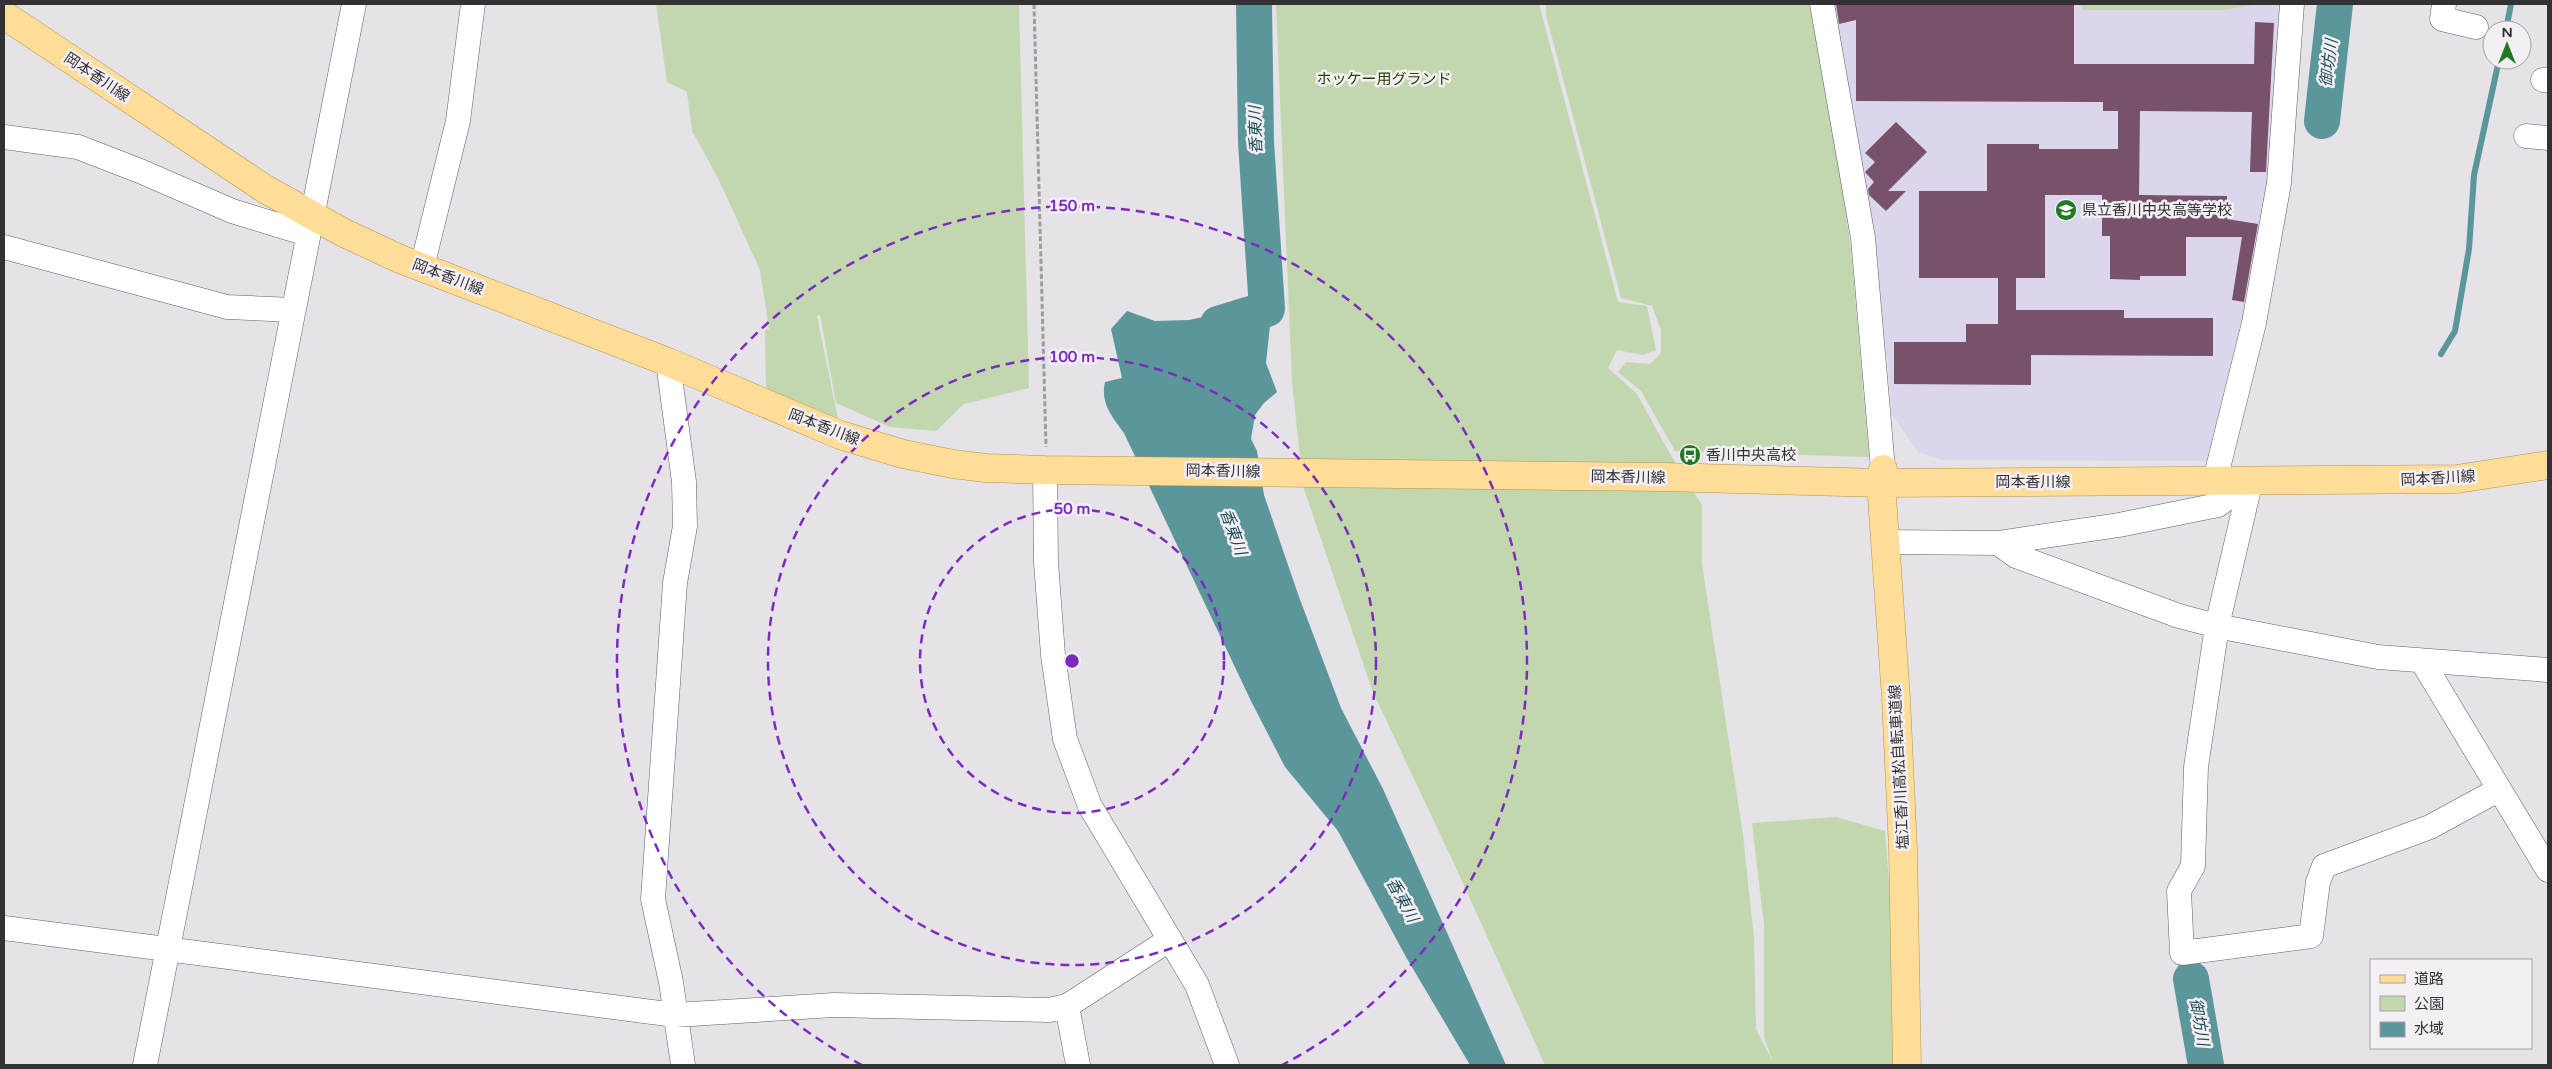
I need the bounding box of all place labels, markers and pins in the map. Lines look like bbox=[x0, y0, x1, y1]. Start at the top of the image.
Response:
school or university icon: 県立香川中央高等学校 bbox=[2054, 198, 2078, 222]
place label: 県立香川中央高等学校 bbox=[2082, 201, 2232, 219]
bus stop icon: 香川中央高校 bbox=[1678, 443, 1702, 467]
place label: 香川中央高校 bbox=[1706, 446, 1796, 464]
centre of rings bbox=[1063, 652, 1081, 670]

